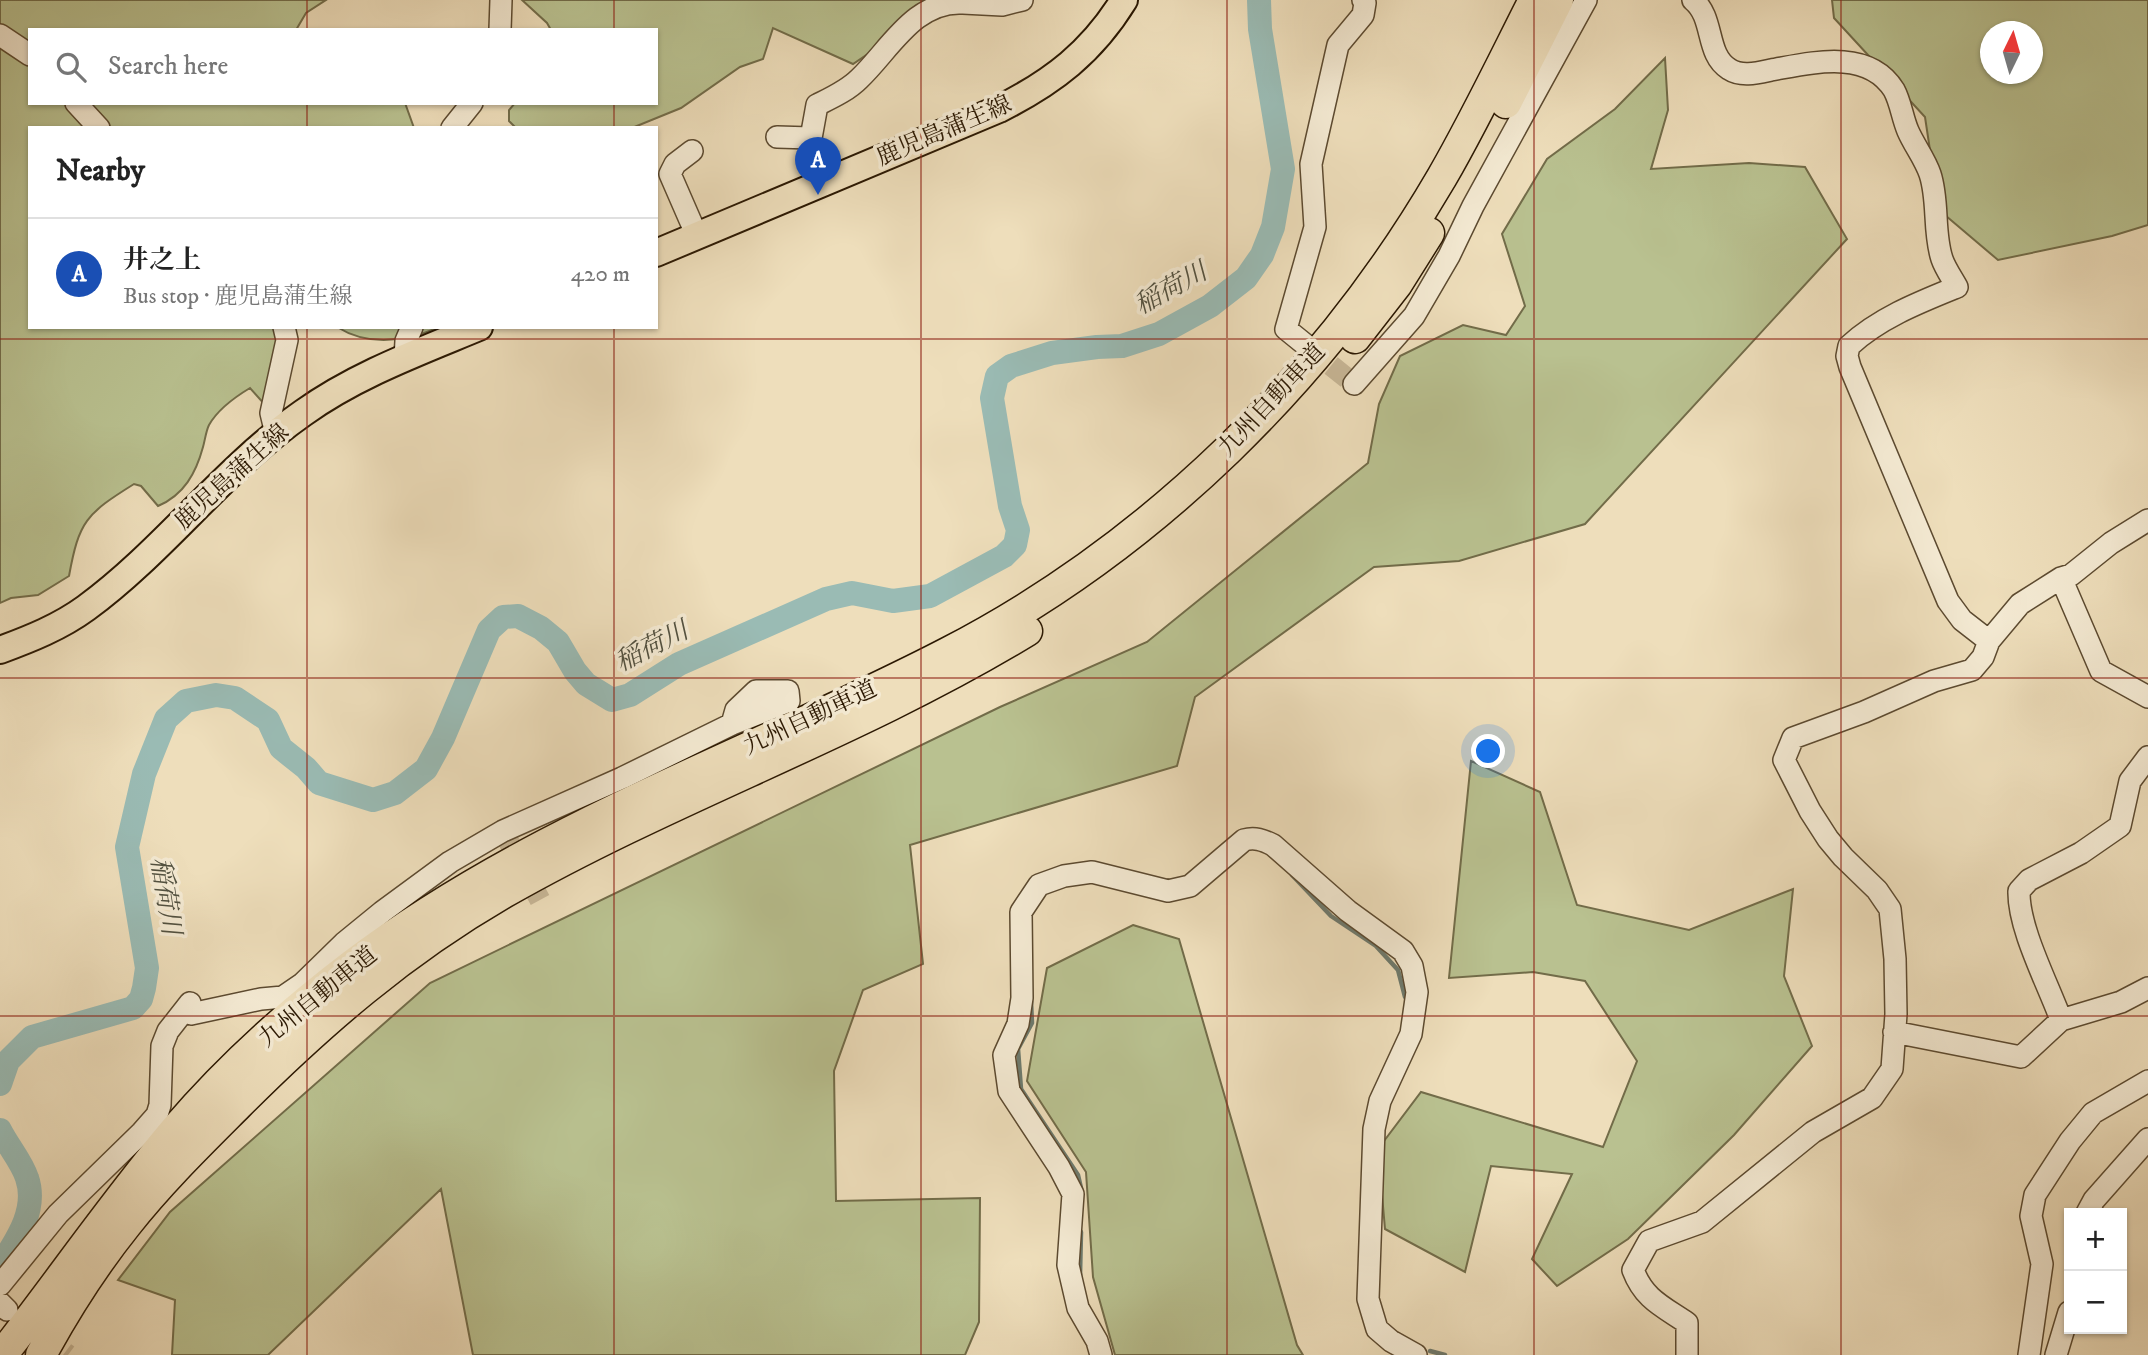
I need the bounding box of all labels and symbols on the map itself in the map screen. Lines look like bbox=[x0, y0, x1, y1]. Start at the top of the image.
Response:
north arrow bbox=[1980, 21, 2043, 84]
street label: 鹿児島蒲生線 bbox=[872, 89, 1016, 173]
pin: A bbox=[795, 137, 841, 195]
water label: 稲荷川 bbox=[1129, 254, 1216, 322]
street label: 九州自動車道 bbox=[1212, 337, 1332, 463]
street label: 鹿児島蒲生線 bbox=[168, 418, 296, 536]
water label: 稲荷川 bbox=[610, 613, 697, 679]
street label: 九州自動車道 bbox=[738, 674, 882, 762]
your location bbox=[1471, 734, 1505, 768]
water label: 稲荷川 bbox=[143, 855, 188, 940]
street label: 九州自動車道 bbox=[253, 940, 383, 1054]

